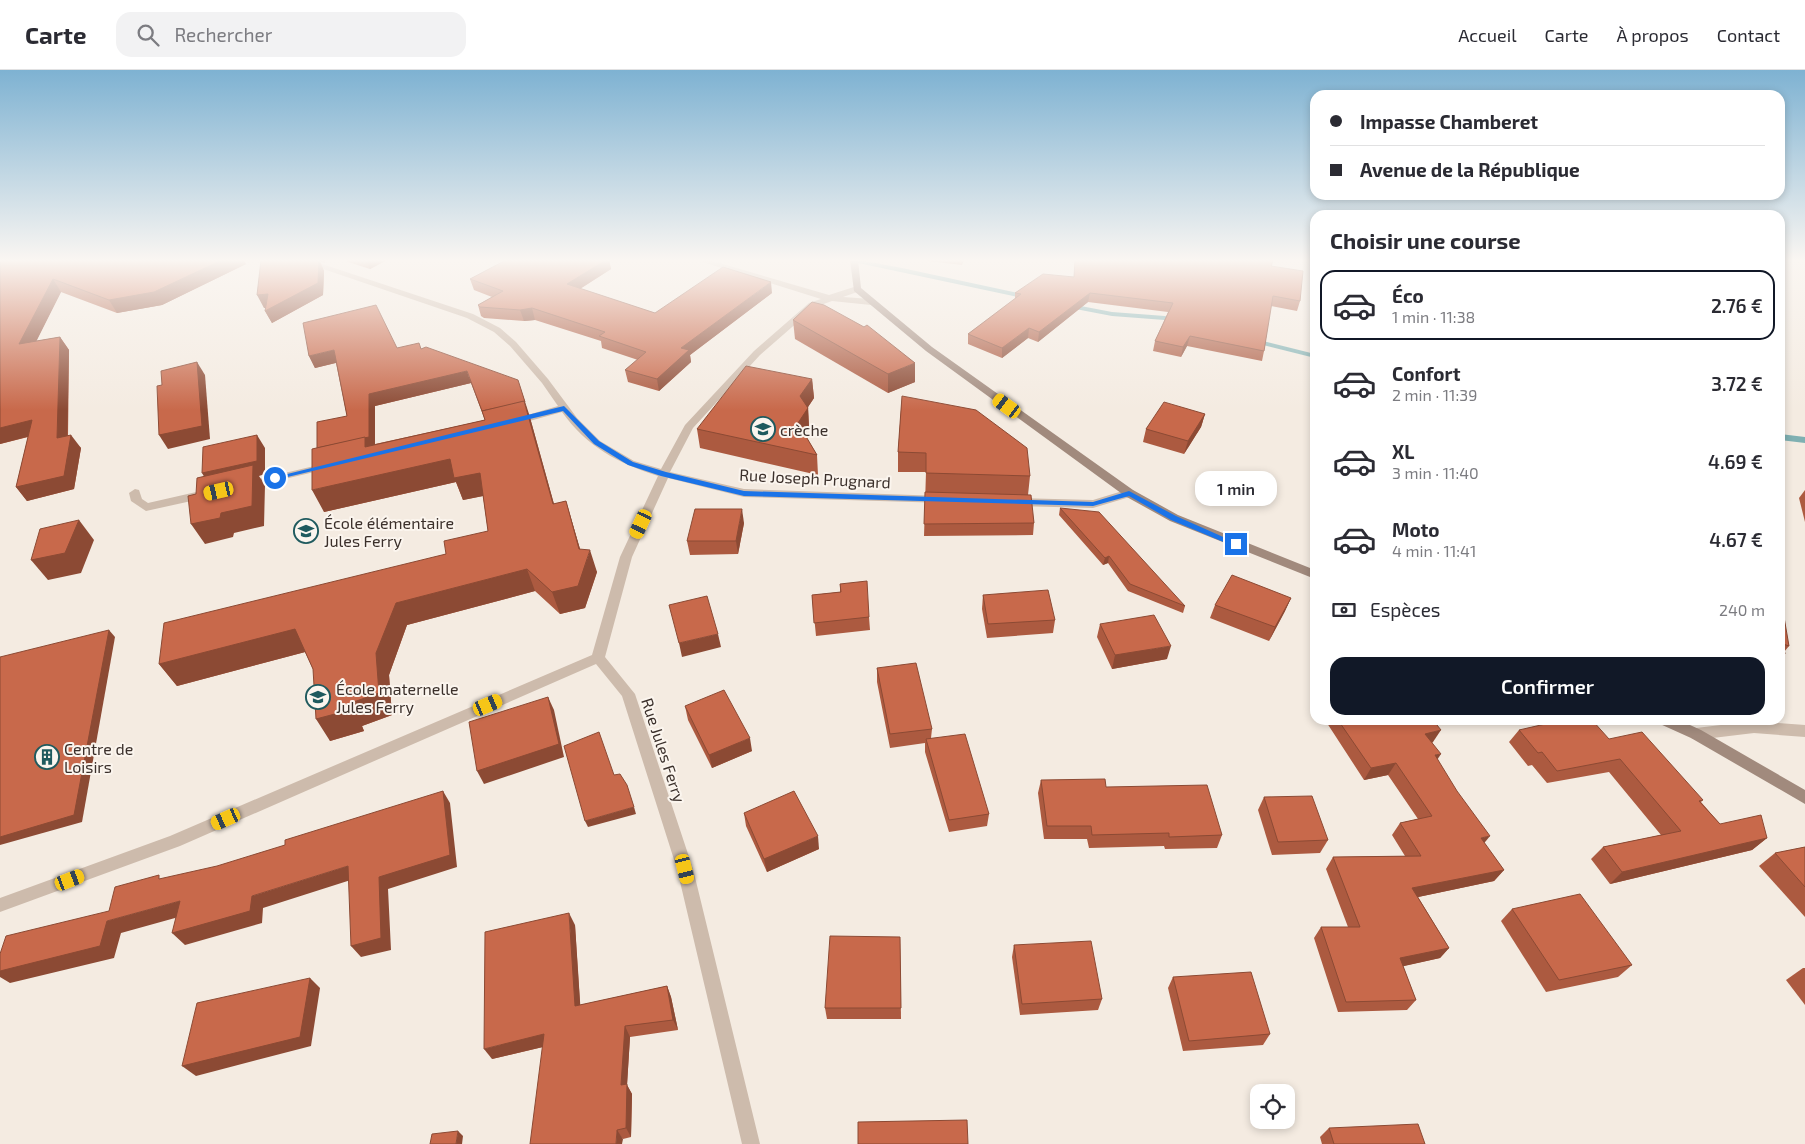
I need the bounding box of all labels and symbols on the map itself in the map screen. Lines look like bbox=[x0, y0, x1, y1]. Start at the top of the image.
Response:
car bbox=[990, 391, 1023, 421]
school or university icon: crèche bbox=[750, 416, 776, 442]
place label: crèche bbox=[780, 420, 828, 439]
street label: Rue Joseph Prugnard bbox=[739, 465, 891, 491]
route start bbox=[264, 467, 286, 489]
callout: 1 min bbox=[1195, 472, 1277, 506]
car bbox=[202, 480, 235, 502]
car bbox=[627, 507, 654, 541]
place label: École élémentaire Jules Ferry bbox=[324, 513, 454, 550]
school or university icon: École élémentaire Jules Ferry bbox=[293, 518, 319, 544]
route end bbox=[1225, 533, 1247, 555]
place label: École maternelle Jules Ferry bbox=[336, 679, 459, 716]
school or university icon: École maternelle Jules Ferry bbox=[305, 684, 331, 710]
car bbox=[471, 692, 504, 718]
street label: Rue Jules Ferry bbox=[638, 695, 690, 805]
place label: Centre de Loisirs bbox=[64, 739, 133, 776]
building icon: Centre de Loisirs bbox=[34, 744, 60, 770]
car bbox=[209, 806, 242, 832]
car bbox=[674, 853, 695, 885]
car bbox=[53, 868, 86, 892]

